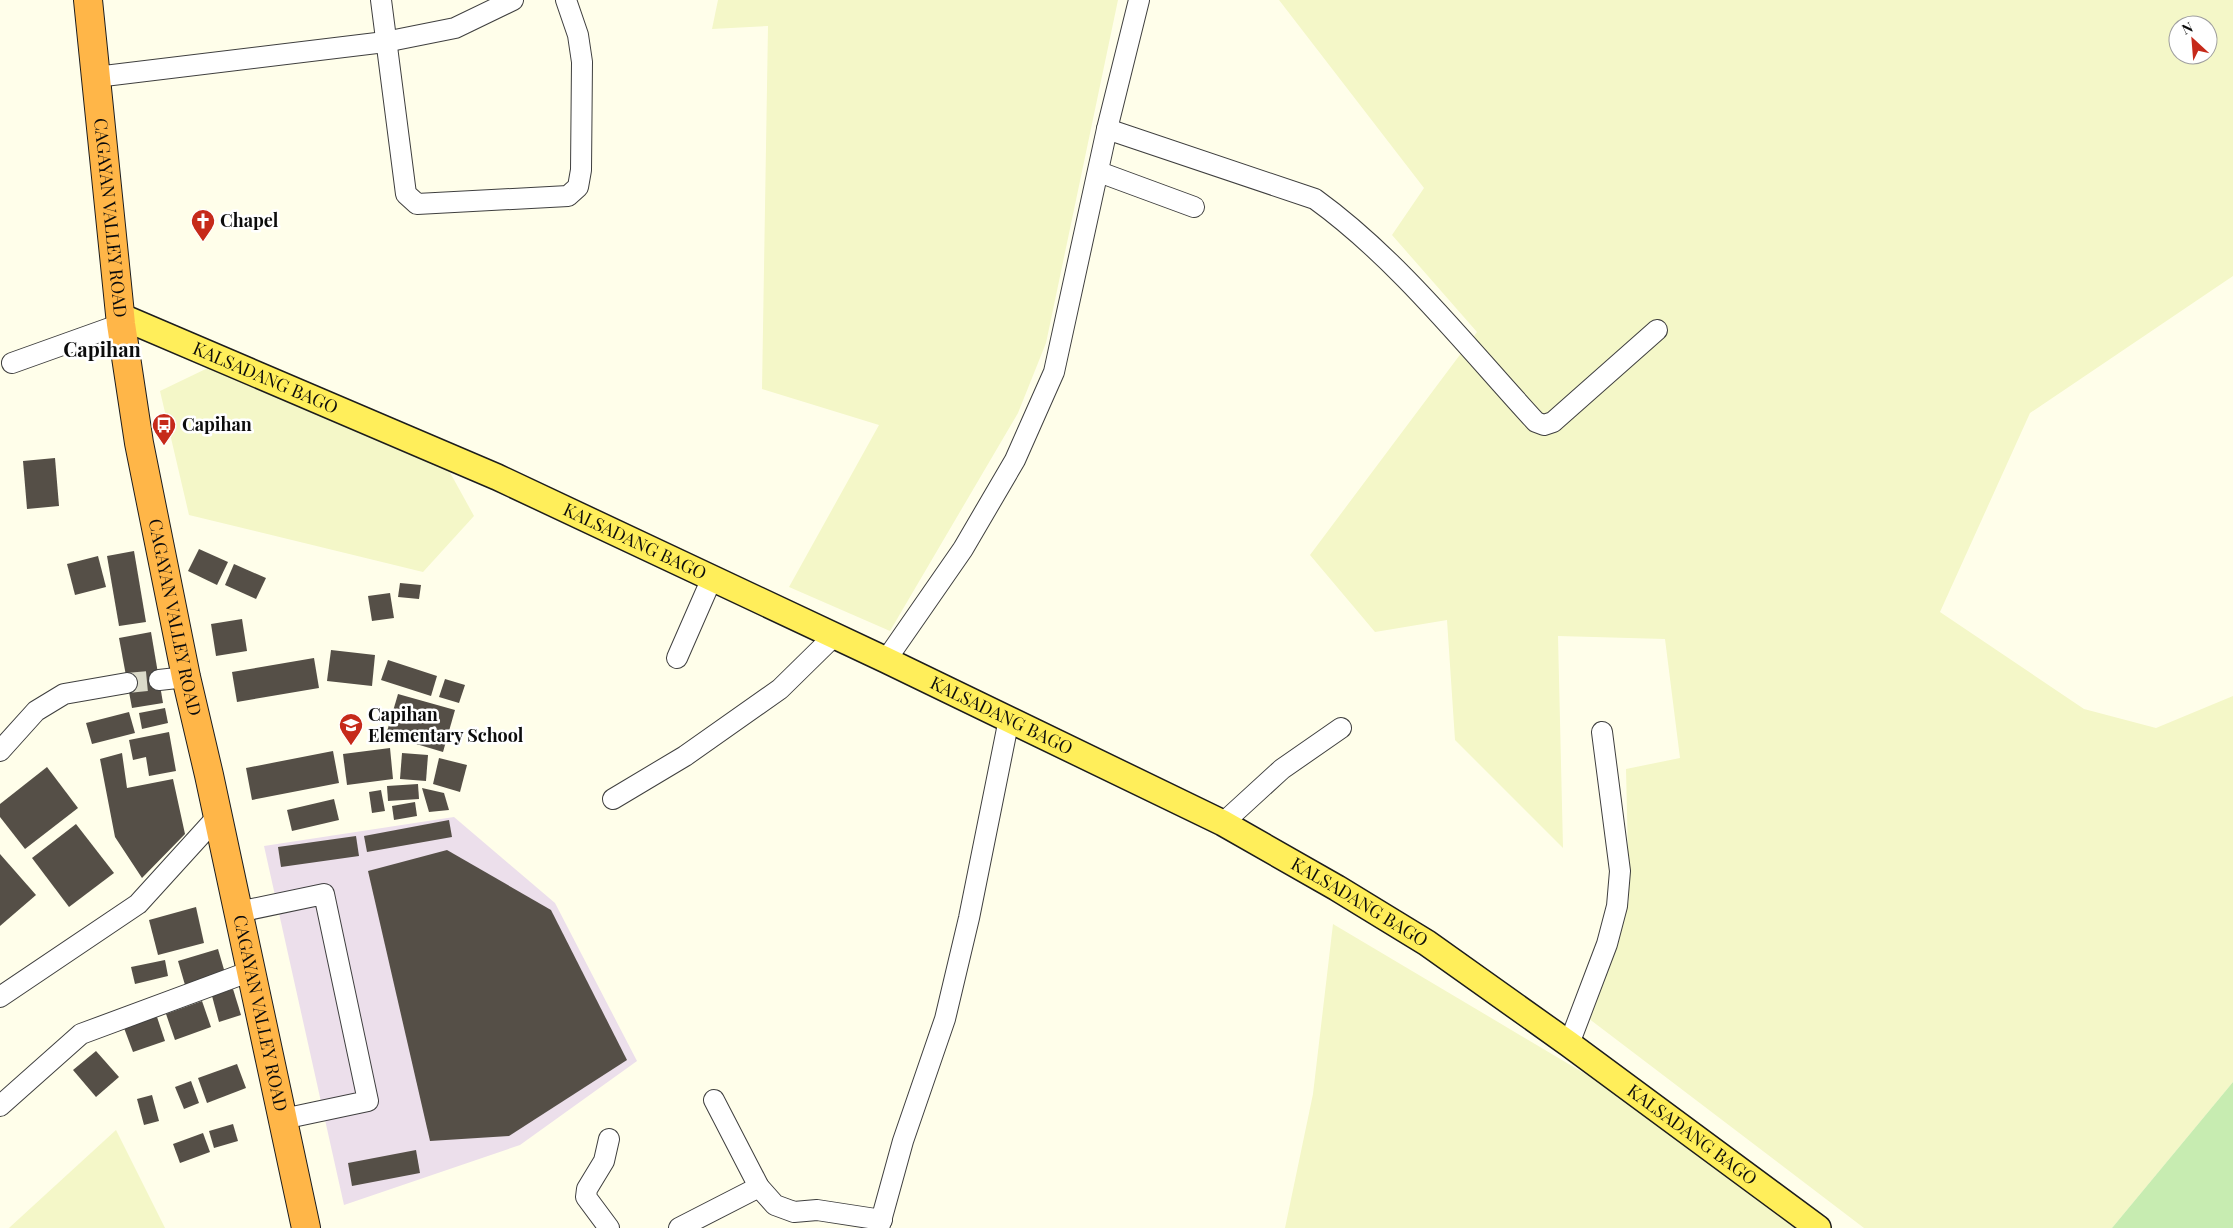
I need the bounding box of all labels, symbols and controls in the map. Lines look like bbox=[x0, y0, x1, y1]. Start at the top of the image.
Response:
north arrow bbox=[2168, 15, 2218, 65]
text: N bbox=[2178, 17, 2196, 39]
street label: CAGAYAN VALLEY ROAD bbox=[89, 117, 133, 319]
church icon: Chapel bbox=[190, 208, 216, 242]
place label: Chapel bbox=[220, 208, 279, 232]
district label: Capihan bbox=[63, 335, 141, 362]
street label: KALSADANG BAGO bbox=[189, 336, 342, 419]
bus stop icon: Capihan bbox=[151, 412, 177, 446]
place label: Capihan bbox=[182, 412, 252, 436]
street label: KALSADANG BAGO bbox=[560, 497, 711, 585]
street label: CAGAYAN VALLEY ROAD bbox=[144, 517, 208, 718]
street label: KALSADANG BAGO bbox=[927, 670, 1077, 760]
place label: Capihan Elementary School bbox=[368, 702, 524, 747]
school or university icon: Capihan Elementary School bbox=[338, 712, 364, 746]
street label: KALSADANG BAGO bbox=[1287, 851, 1433, 952]
street label: CAGAYAN VALLEY ROAD bbox=[228, 912, 294, 1114]
street label: KALSADANG BAGO bbox=[1623, 1078, 1762, 1190]

